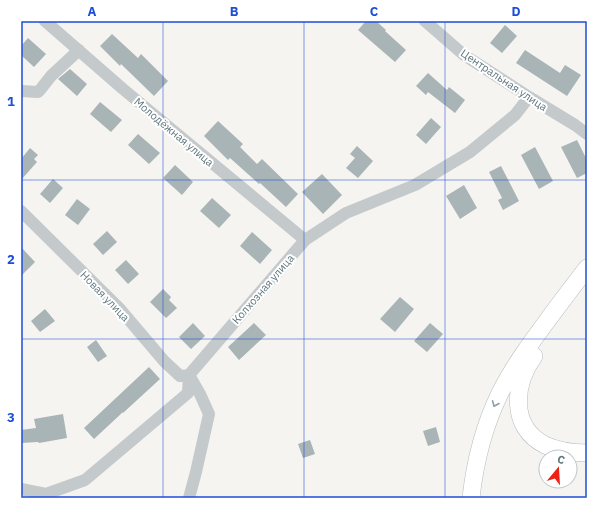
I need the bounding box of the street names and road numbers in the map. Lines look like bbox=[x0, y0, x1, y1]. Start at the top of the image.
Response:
street label: Центральная улица bbox=[458, 46, 550, 114]
street label: Молодёжная улица bbox=[131, 95, 217, 169]
street label: Колхозная улица bbox=[229, 251, 297, 327]
street label: Новая улица bbox=[77, 268, 133, 324]

